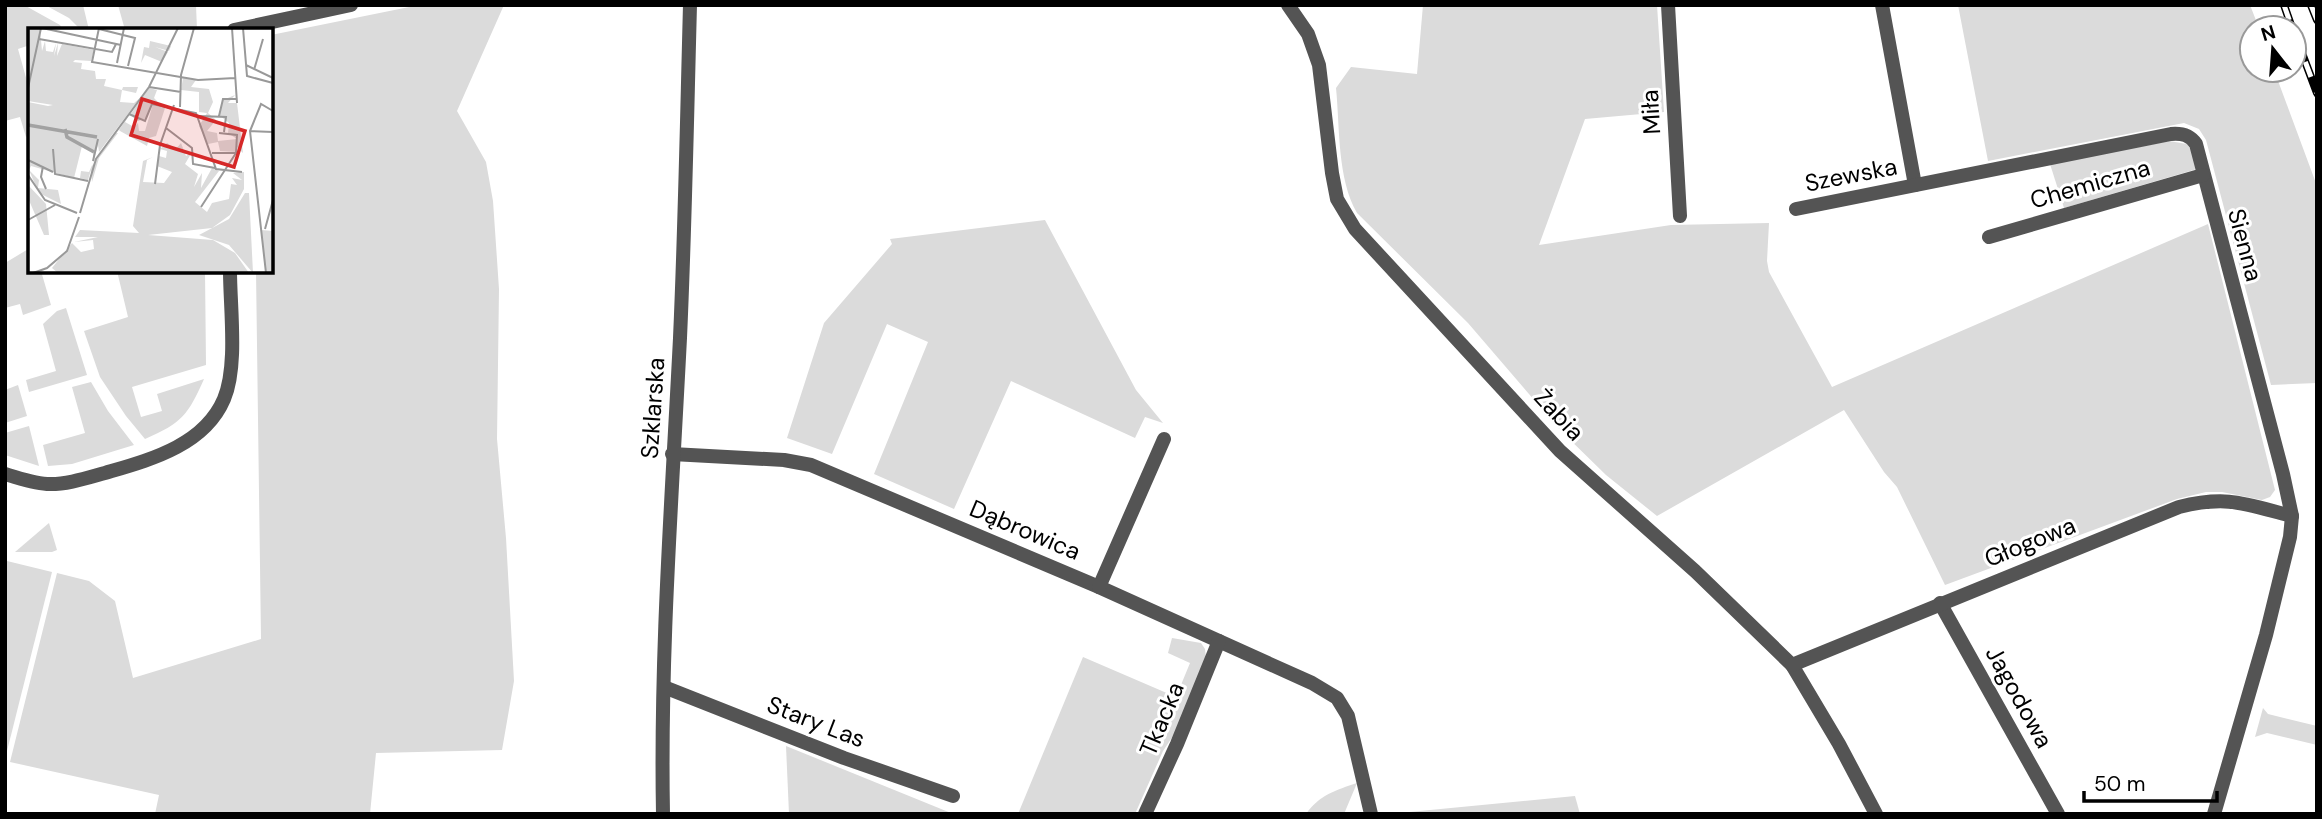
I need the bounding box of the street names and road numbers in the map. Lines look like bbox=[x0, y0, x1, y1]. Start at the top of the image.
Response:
street label: Miła bbox=[1634, 89, 1667, 135]
street label: Szewska bbox=[1802, 150, 1900, 199]
street label: Chemiczna bbox=[2026, 152, 2153, 215]
street label: Sienna bbox=[2221, 205, 2270, 285]
street label: Szklarska bbox=[634, 356, 672, 460]
street label: Żabia bbox=[1528, 382, 1591, 447]
street label: Dąbrowica bbox=[965, 492, 1085, 567]
street label: Głogowa bbox=[1980, 509, 2080, 574]
street label: Jagodowa bbox=[1979, 640, 2060, 753]
street label: Tkacka bbox=[1132, 677, 1191, 760]
street label: Stary Las bbox=[763, 689, 870, 754]

